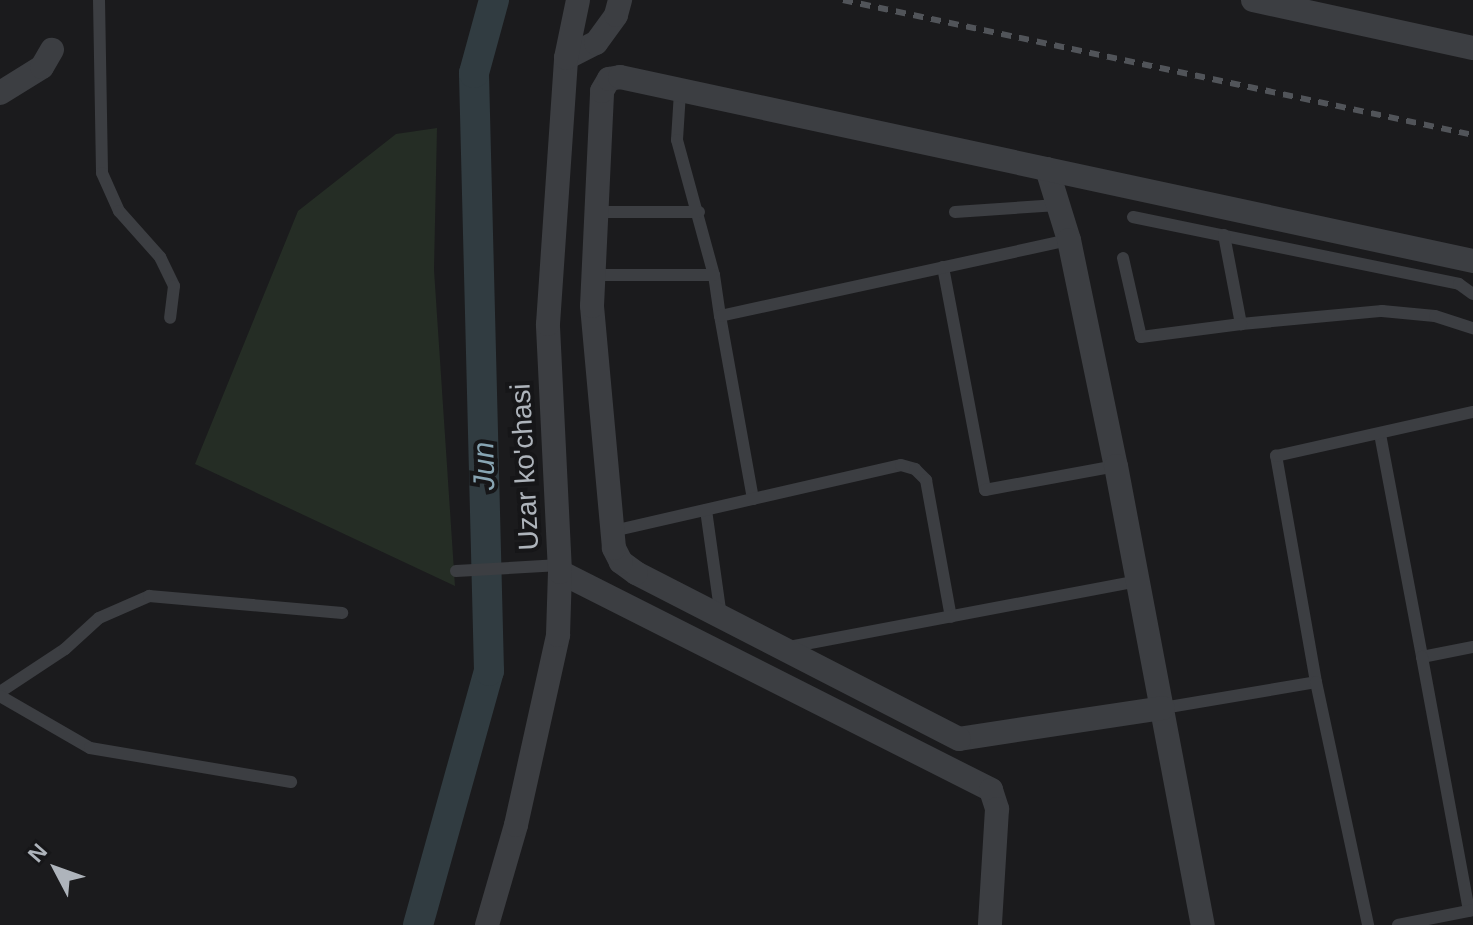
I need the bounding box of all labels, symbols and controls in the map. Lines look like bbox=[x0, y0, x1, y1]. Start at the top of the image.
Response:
street label: Uzar ko'chasi bbox=[504, 383, 546, 551]
water label: Jun bbox=[466, 442, 502, 490]
north arrow bbox=[16, 829, 96, 909]
text: N bbox=[23, 839, 52, 867]

